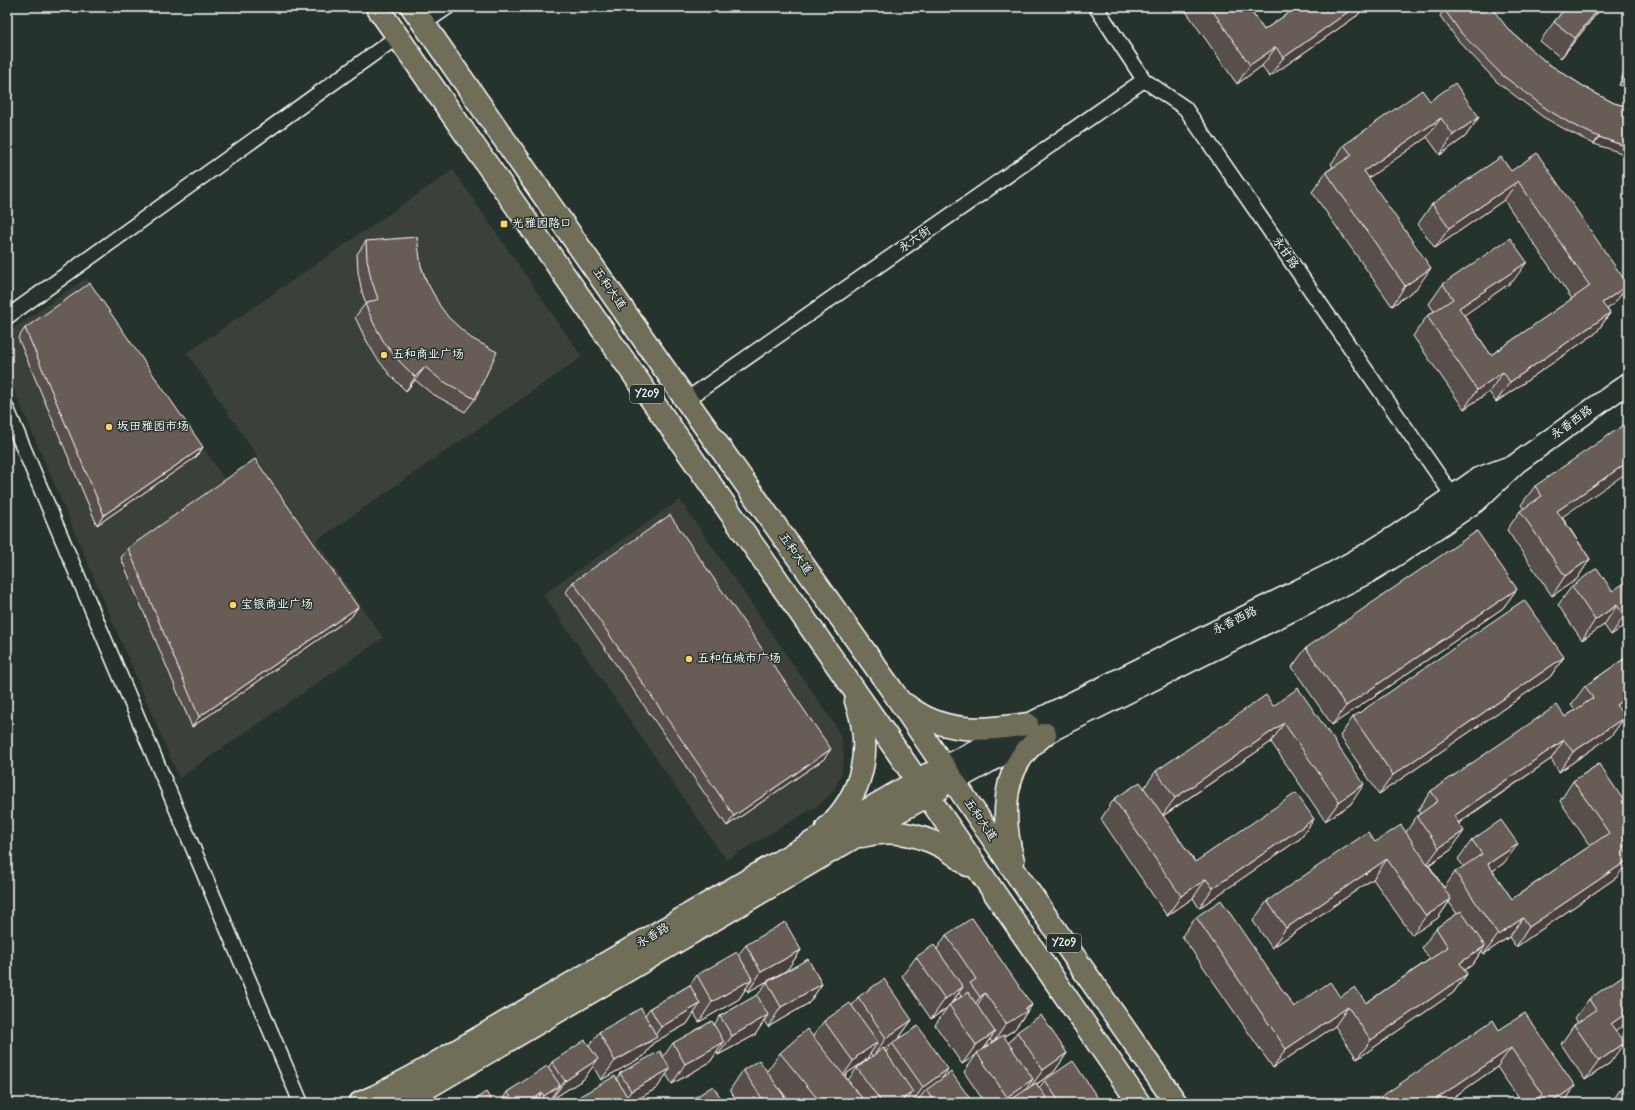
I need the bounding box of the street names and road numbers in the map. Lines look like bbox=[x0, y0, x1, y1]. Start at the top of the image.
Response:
street label: 永六街 bbox=[896, 223, 934, 257]
street label: 永甘路 bbox=[1268, 234, 1302, 272]
street label: 五和大道 bbox=[589, 265, 629, 313]
road number: Y209 bbox=[630, 385, 664, 403]
street label: 永香西路 bbox=[1548, 402, 1596, 444]
street label: 五和大道 bbox=[775, 530, 815, 578]
street label: 永香西路 bbox=[1210, 603, 1260, 639]
street label: 五和大道 bbox=[960, 796, 1000, 844]
street label: 永香路 bbox=[633, 920, 673, 952]
road number: Y209 bbox=[1047, 934, 1081, 952]

